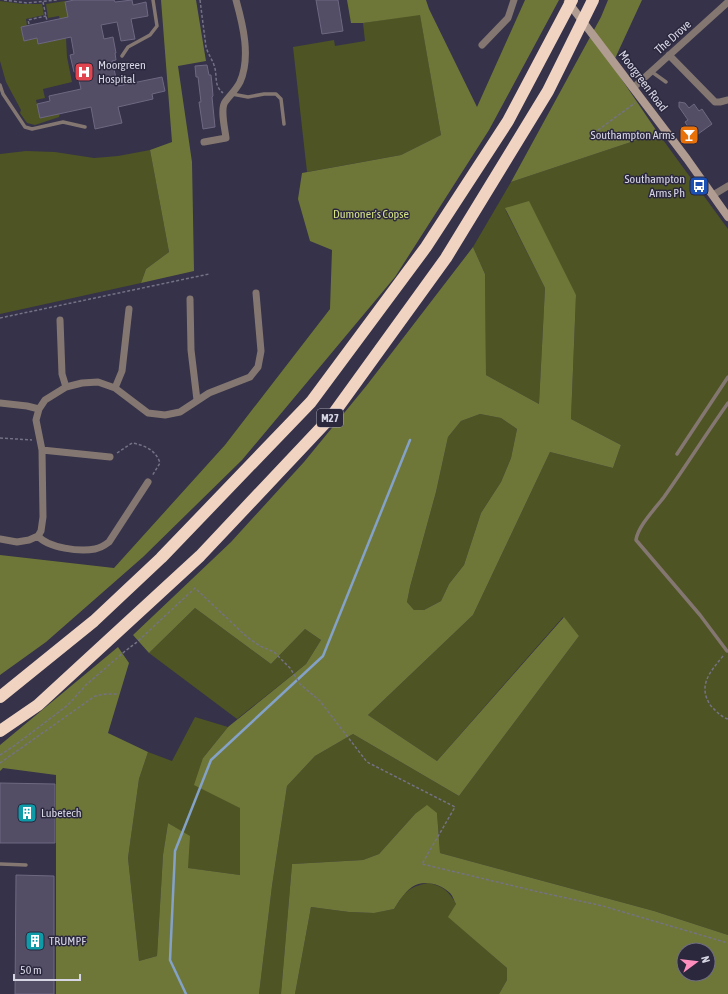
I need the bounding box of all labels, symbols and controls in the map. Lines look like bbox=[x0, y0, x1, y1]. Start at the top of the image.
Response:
street label: The Drove bbox=[652, 17, 694, 57]
street label: Moorgreen Road bbox=[616, 48, 670, 114]
place label: Moorgreen Hospital bbox=[98, 58, 146, 86]
hospital icon: Moorgreen Hospital bbox=[73, 61, 95, 83]
bar icon: Southampton Arms bbox=[678, 124, 700, 146]
place label: Southampton Arms bbox=[591, 128, 675, 142]
place label: Southampton Arms Ph bbox=[625, 172, 685, 200]
bus stop icon: Southampton Arms Ph bbox=[688, 175, 710, 197]
park label: Dumoner's Copse bbox=[333, 207, 409, 221]
road number: M27 bbox=[317, 409, 343, 427]
building icon: Lubetech bbox=[16, 802, 38, 824]
place label: Lubetech bbox=[41, 806, 82, 820]
building icon: TRUMPF bbox=[24, 930, 46, 952]
place label: TRUMPF bbox=[49, 934, 86, 948]
north arrow bbox=[676, 942, 716, 982]
text: N bbox=[699, 955, 712, 964]
scale bar bbox=[14, 956, 80, 982]
text: 50 m bbox=[20, 963, 42, 977]

